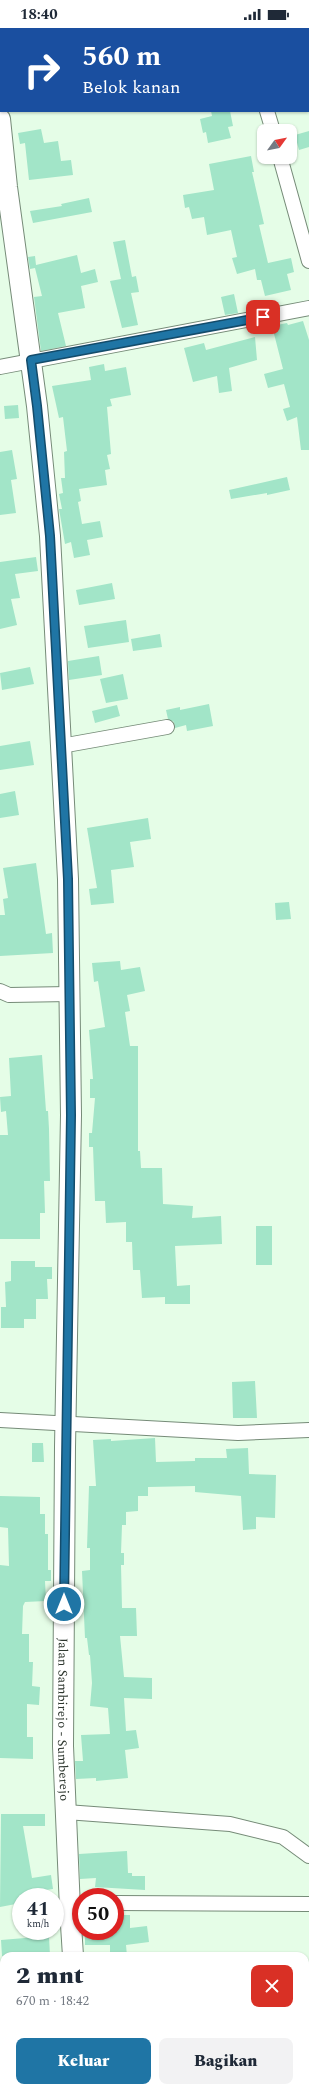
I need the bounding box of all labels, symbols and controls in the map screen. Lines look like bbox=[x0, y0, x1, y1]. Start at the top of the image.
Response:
text: 18:40 bbox=[20, 3, 58, 26]
text: 560 m bbox=[82, 35, 161, 78]
icon: right bbox=[16, 44, 68, 96]
text: Belok kanan bbox=[82, 74, 181, 101]
north arrow bbox=[257, 124, 297, 164]
map controls bbox=[257, 124, 297, 164]
pin bbox=[246, 300, 280, 334]
icon: arrive bbox=[252, 306, 274, 328]
position arrow bbox=[43, 1583, 85, 1625]
street label: Jalan Sambirejo - Sumberejo bbox=[52, 1638, 74, 1802]
speed limit sign: 50 bbox=[72, 1888, 124, 1940]
text: 41 bbox=[27, 1894, 49, 1924]
text: km/h bbox=[27, 1916, 49, 1932]
text: 2 mnt bbox=[16, 1958, 84, 1994]
button: close bbox=[251, 1965, 293, 2007]
text: 670 m · 18:42 bbox=[16, 1991, 89, 2011]
button: Keluar bbox=[16, 2038, 151, 2084]
button: Bagikan bbox=[159, 2038, 293, 2084]

